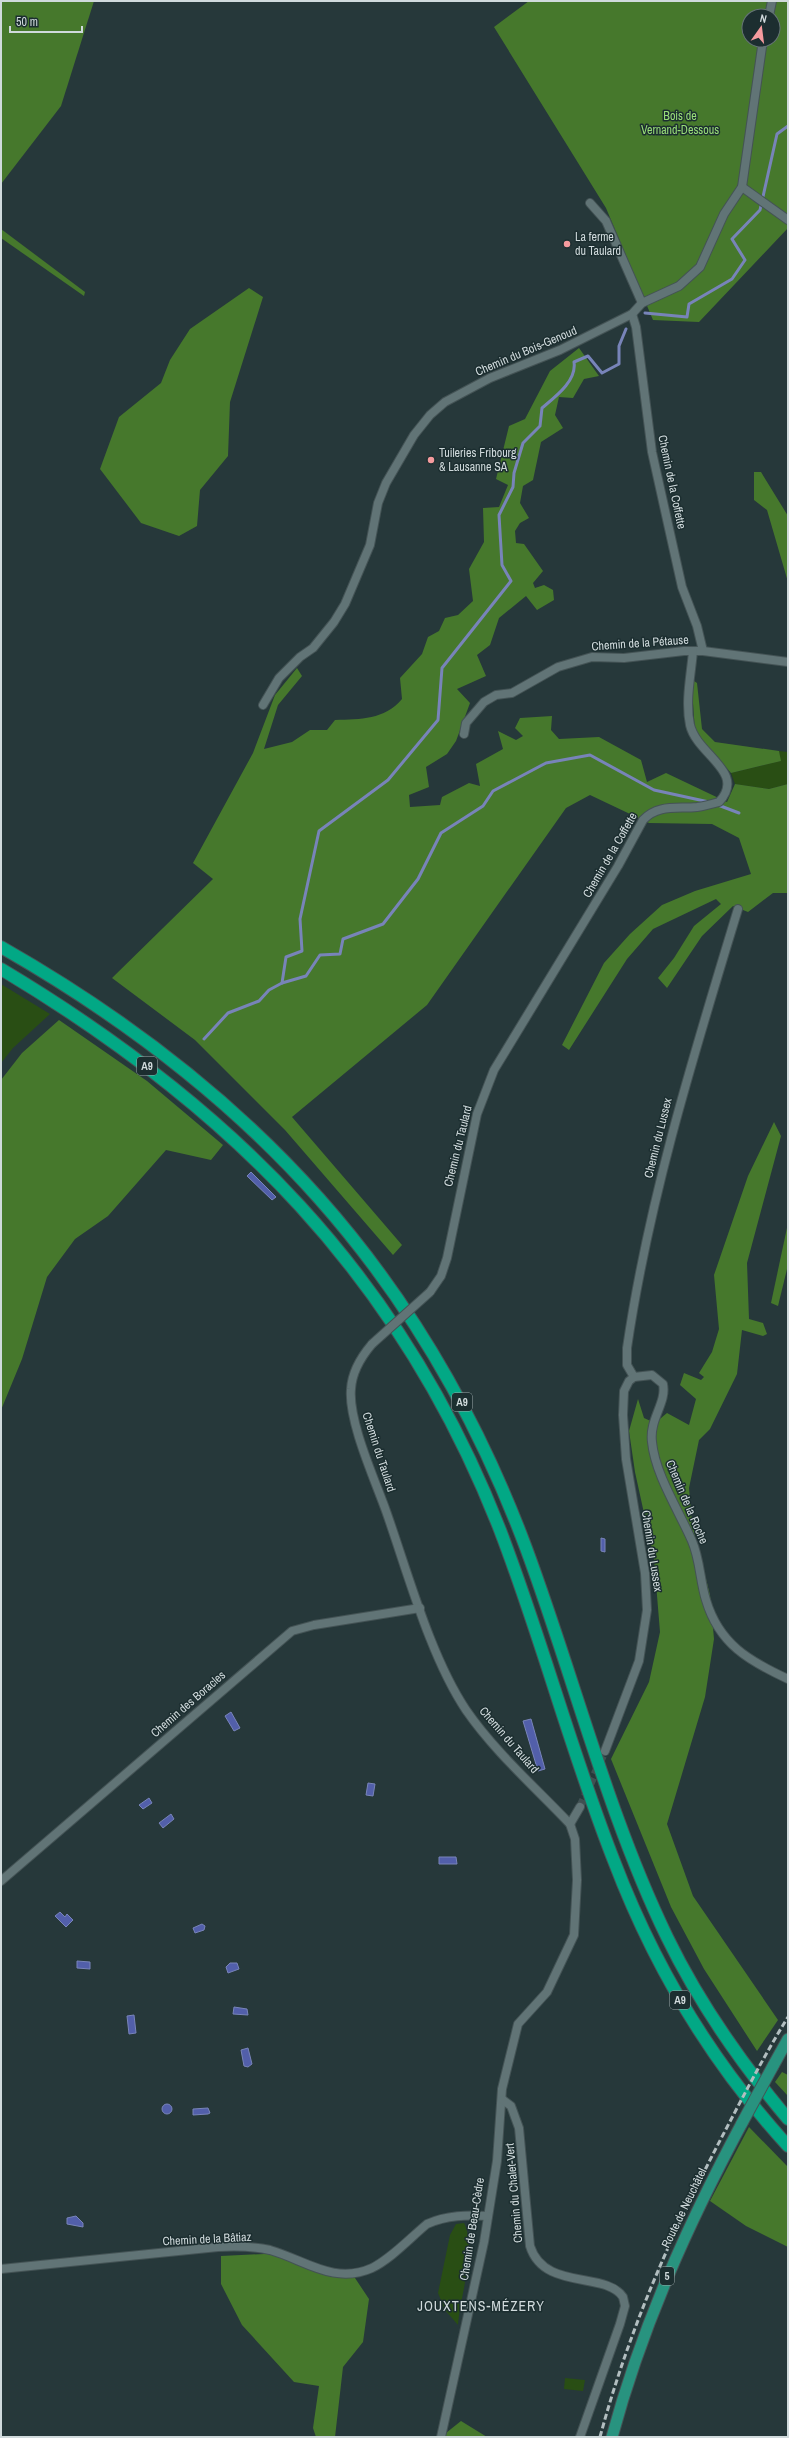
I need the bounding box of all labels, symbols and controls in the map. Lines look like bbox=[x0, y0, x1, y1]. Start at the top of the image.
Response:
scale bar bbox=[10, 8, 82, 34]
north arrow bbox=[741, 8, 781, 48]
text: N bbox=[759, 11, 768, 26]
text: 50 m bbox=[16, 14, 38, 30]
park label: Bois de Vernand-Dessous bbox=[641, 108, 719, 138]
place label: La ferme du Taulard bbox=[575, 229, 621, 259]
marker: La ferme du Taulard bbox=[562, 239, 572, 249]
street label: Chemin du Bois-Genoud bbox=[473, 322, 579, 380]
street label: Chemin de la Coffette bbox=[654, 434, 690, 530]
place label: Tuileries Fribourg & Lausanne SA bbox=[439, 445, 517, 475]
marker: Tuileries Fribourg & Lausanne SA bbox=[426, 455, 436, 465]
street label: Chemin de la Pétause bbox=[591, 632, 689, 654]
street label: Chemin de la Coffette bbox=[579, 810, 641, 900]
road number: A9 bbox=[137, 1057, 157, 1075]
street label: Chemin du Lussex bbox=[640, 1096, 676, 1180]
street label: Chemin du Taulard bbox=[440, 1104, 476, 1188]
road number: A9 bbox=[452, 1393, 472, 1411]
street label: Chemin du Taulard bbox=[359, 1410, 399, 1494]
street label: Chemin de la Roche bbox=[662, 1458, 712, 1546]
street label: Chemin du Lussex bbox=[638, 1509, 666, 1593]
street label: Chemin des Boracles bbox=[147, 1667, 229, 1741]
street label: Chemin du Taulard bbox=[476, 1703, 542, 1777]
road number: A9 bbox=[670, 1991, 690, 2009]
street label: Chemin du Chalet-Vert bbox=[502, 2142, 526, 2244]
street label: Route de Neuchâtel bbox=[658, 2165, 710, 2251]
street label: Chemin de Beau-Cèdre bbox=[456, 2176, 488, 2282]
street label: Chemin de la Bâtiaz bbox=[162, 2229, 252, 2249]
road number: 5 bbox=[660, 2267, 674, 2285]
district label: JOUXTENS-MÉZERY bbox=[417, 2297, 545, 2315]

